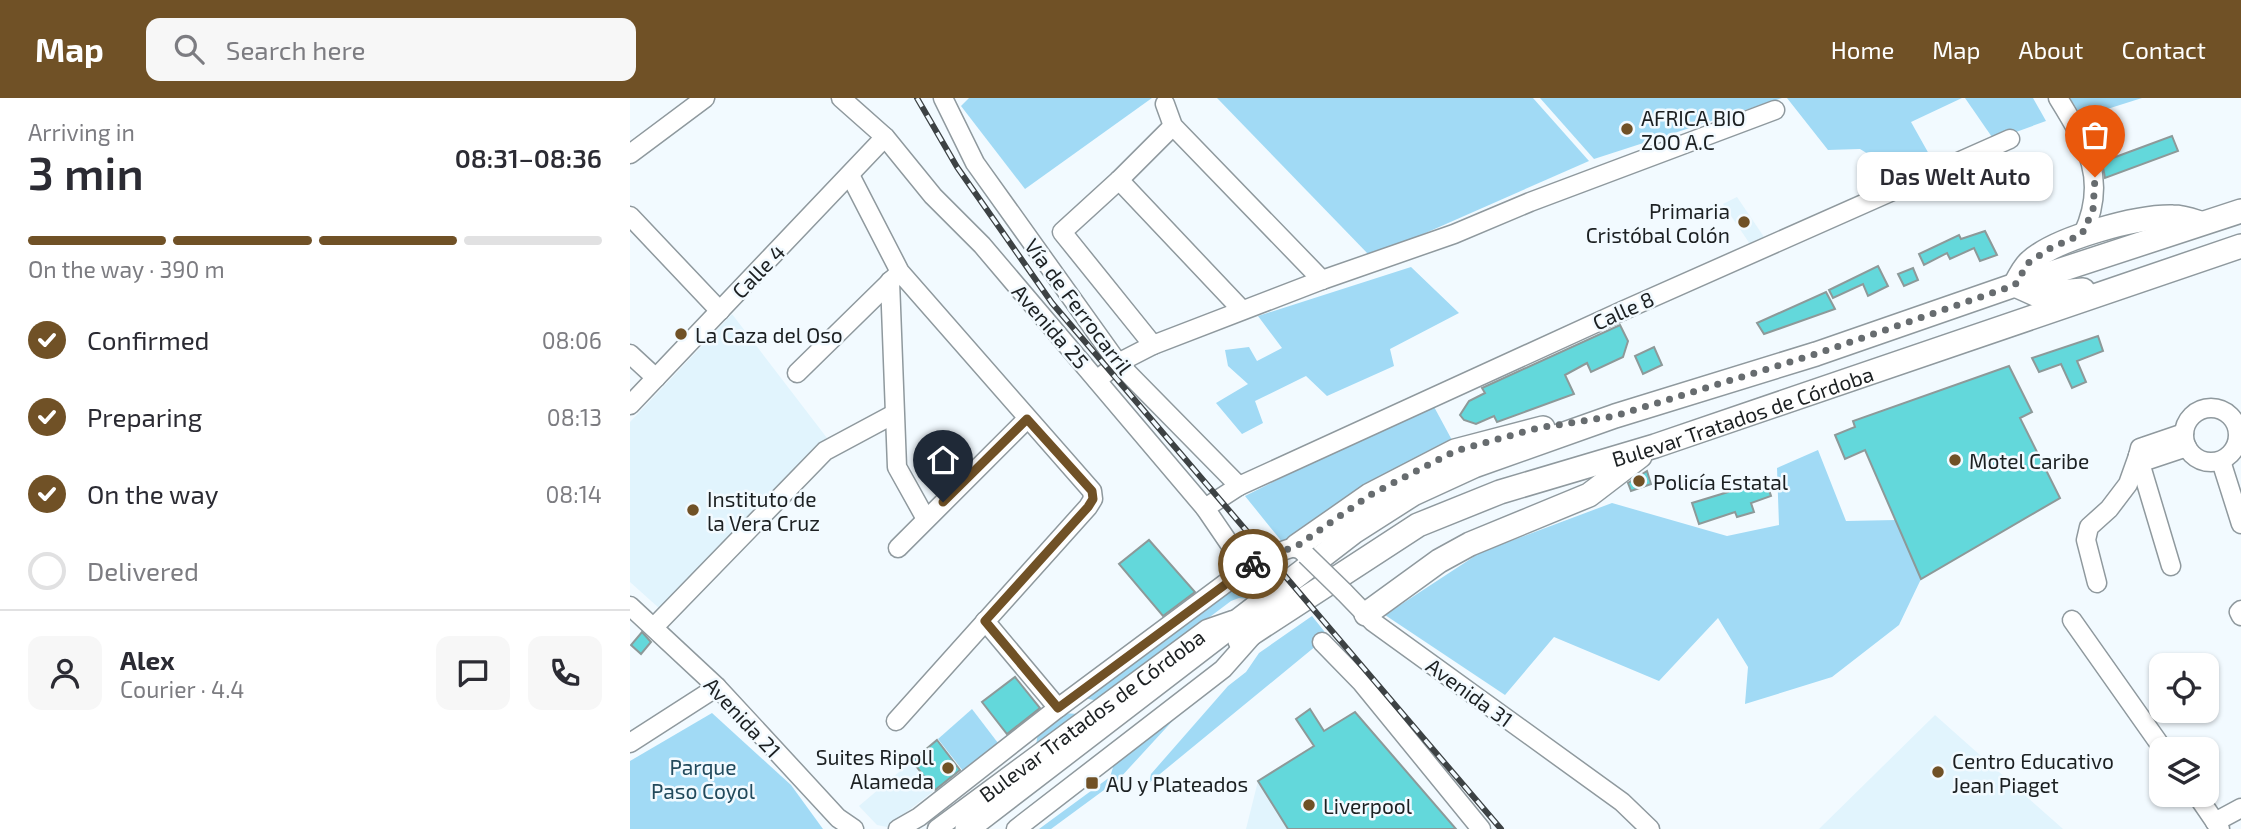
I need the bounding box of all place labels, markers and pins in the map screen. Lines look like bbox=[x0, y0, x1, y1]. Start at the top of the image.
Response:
place label: AFRICA BIO ZOO A.C bbox=[1641, 105, 1746, 154]
pin bbox=[2065, 105, 2125, 177]
marker: AFRICA BIO ZOO A.C bbox=[1619, 121, 1635, 137]
callout: Das Welt Auto bbox=[1857, 153, 2053, 202]
place label: Primaria Cristóbal Colón bbox=[1586, 198, 1730, 247]
marker: Primaria Cristóbal Colón bbox=[1736, 214, 1752, 230]
place label: La Caza del Oso bbox=[695, 322, 843, 347]
marker: La Caza del Oso bbox=[673, 326, 689, 342]
pin bbox=[913, 430, 973, 502]
place label: Motel Caribe bbox=[1969, 448, 2089, 473]
marker: Motel Caribe bbox=[1947, 452, 1963, 468]
place label: Policía Estatal bbox=[1653, 469, 1789, 494]
marker: Policía Estatal bbox=[1631, 473, 1647, 489]
place label: Instituto de la Vera Cruz bbox=[707, 486, 820, 535]
marker: Instituto de la Vera Cruz bbox=[685, 502, 701, 518]
place label: Suites Ripoll Alameda bbox=[816, 744, 935, 793]
place label: Centro Educativo Jean Piaget bbox=[1952, 748, 2114, 797]
marker: Suites Ripoll Alameda bbox=[940, 760, 956, 776]
marker: Centro Educativo Jean Piaget bbox=[1930, 764, 1946, 780]
place label: AU y Plateados bbox=[1106, 771, 1248, 796]
marker: AU y Plateados bbox=[1084, 775, 1100, 791]
place label: Liverpool bbox=[1323, 793, 1413, 818]
marker: Liverpool bbox=[1301, 797, 1317, 813]

